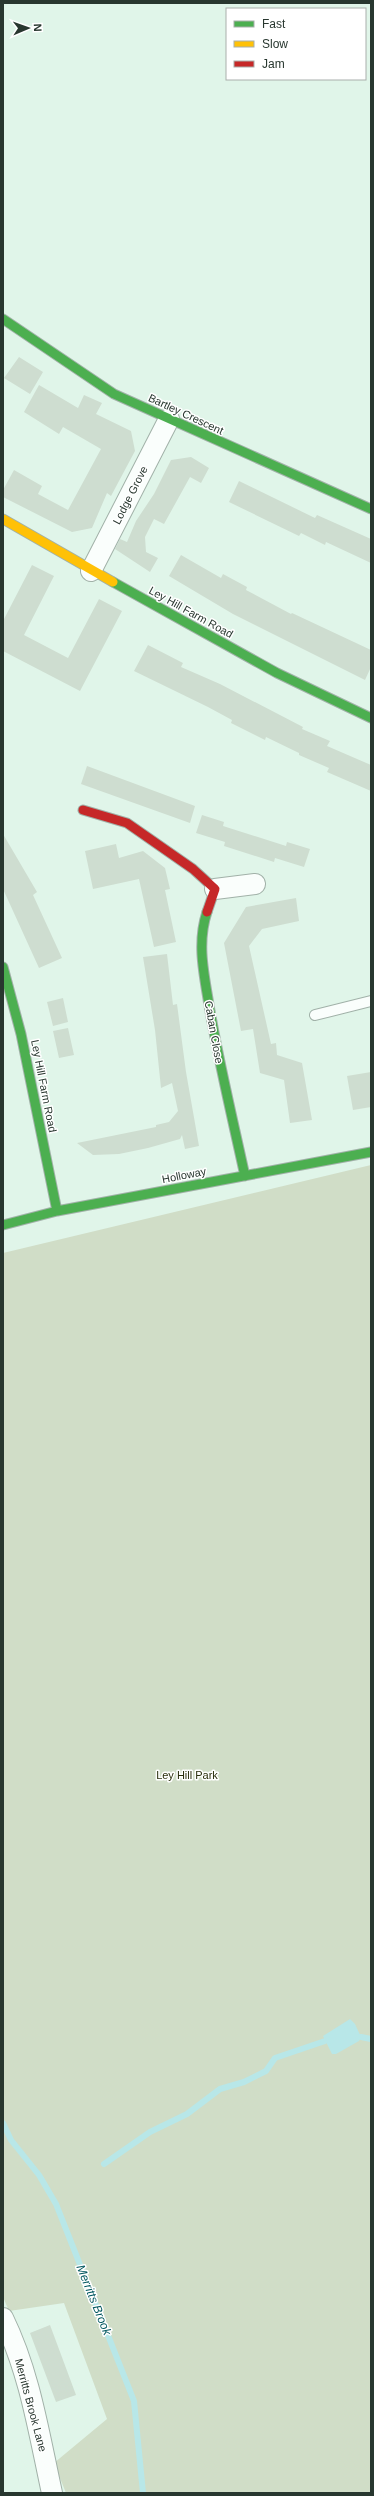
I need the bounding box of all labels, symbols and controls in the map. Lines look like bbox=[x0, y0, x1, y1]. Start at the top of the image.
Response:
north arrow bbox=[8, 8, 48, 48]
legend bbox=[226, 8, 366, 80]
text: Fast bbox=[262, 17, 286, 31]
text: N bbox=[32, 23, 44, 32]
text: Slow bbox=[262, 37, 288, 51]
text: Jam bbox=[262, 57, 285, 71]
street label: Bartley Crescent bbox=[147, 391, 225, 437]
street label: Lodge Grove bbox=[110, 464, 150, 526]
street label: Ley Hill Farm Road bbox=[147, 584, 235, 640]
street label: Caban Close bbox=[203, 1000, 225, 1064]
street label: Ley Hill Farm Road bbox=[29, 1039, 59, 1133]
street label: Holloway bbox=[161, 1165, 208, 1185]
park label: Ley Hill Park bbox=[156, 1769, 218, 1781]
water label: Merritts Brook bbox=[74, 2263, 115, 2338]
street label: Merritts Brook Lane bbox=[13, 2357, 49, 2453]

